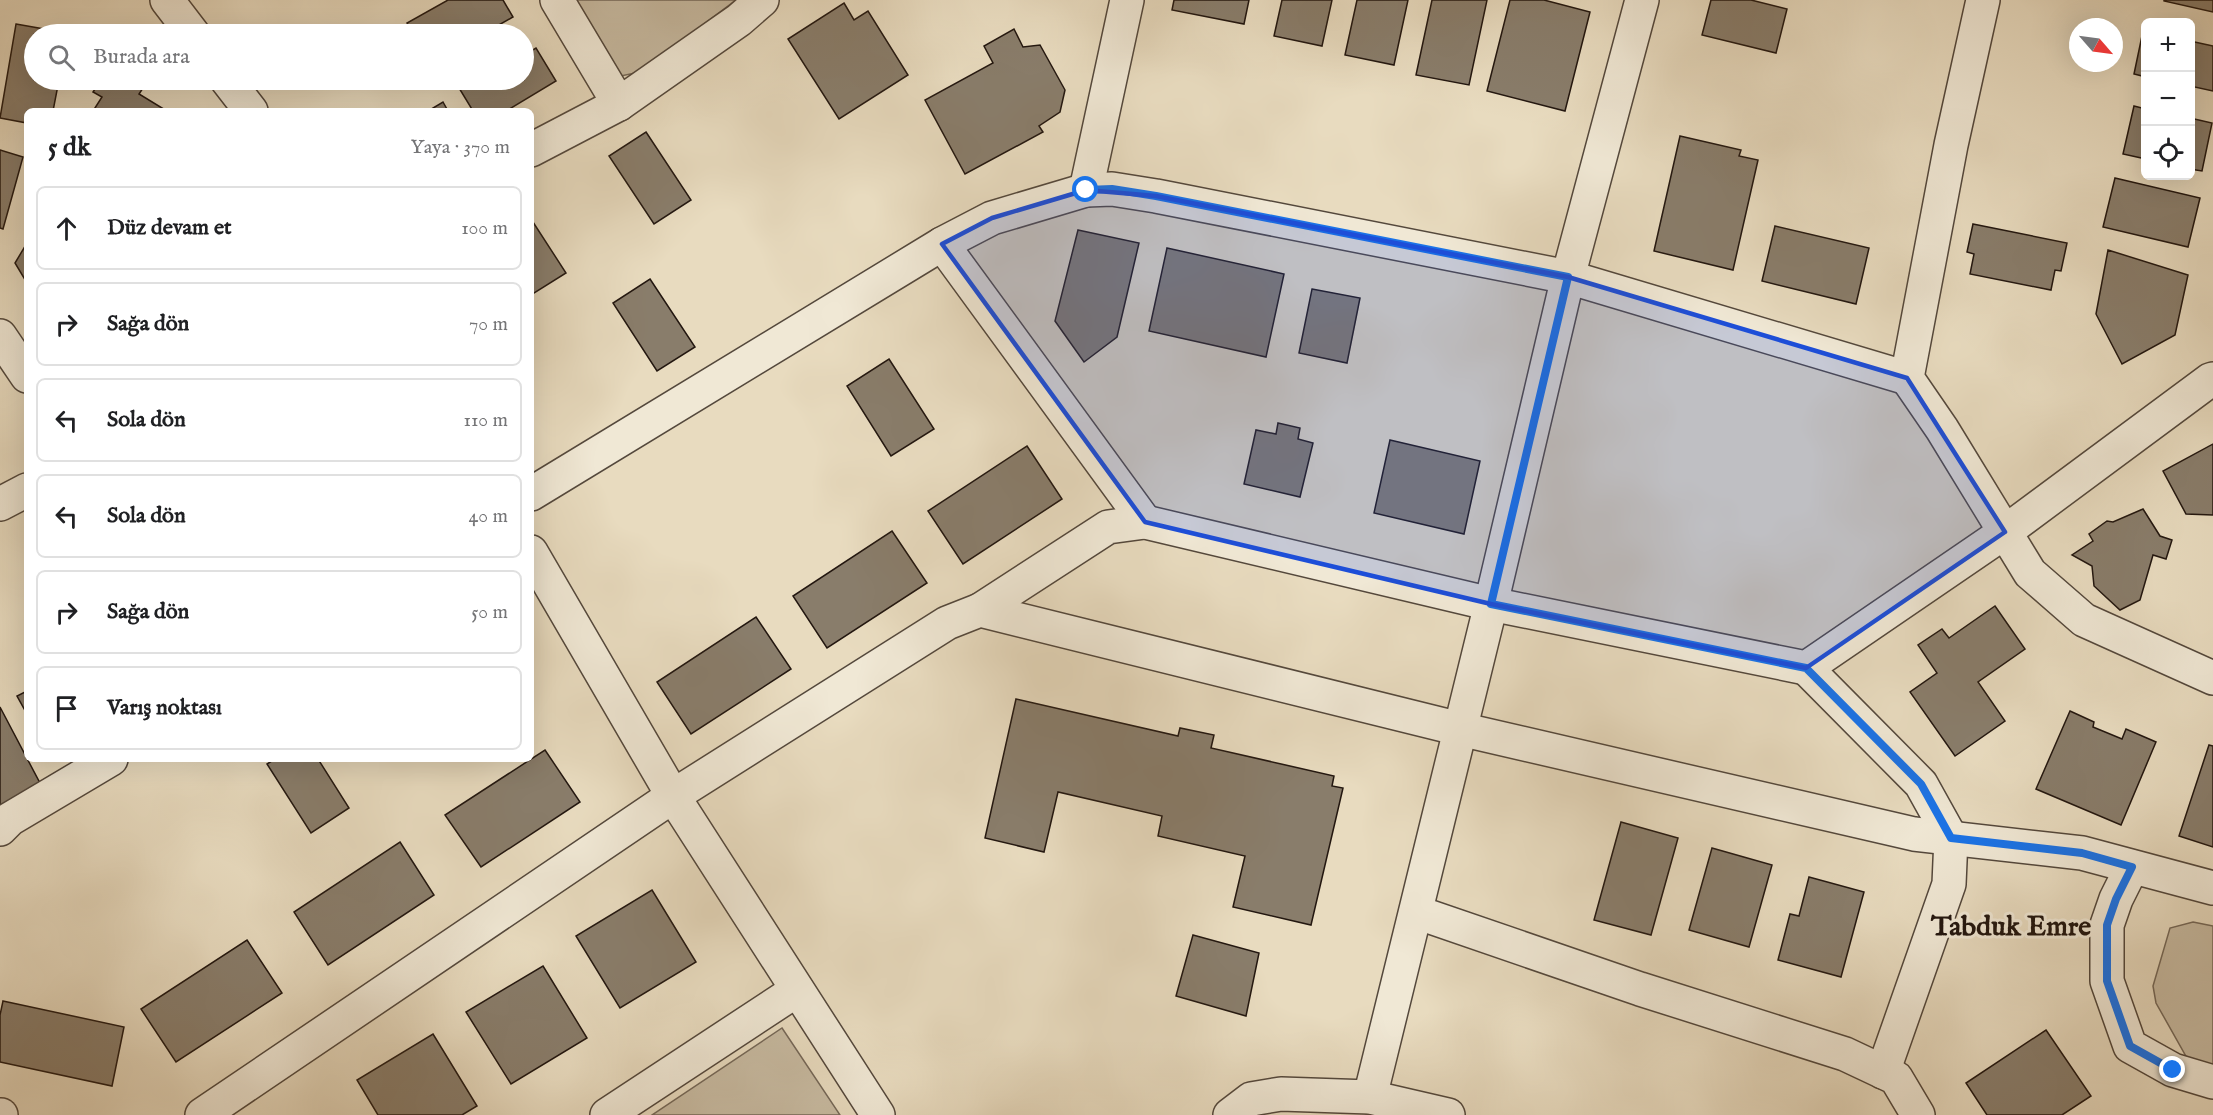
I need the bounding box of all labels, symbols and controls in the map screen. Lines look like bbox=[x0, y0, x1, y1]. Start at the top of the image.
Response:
north arrow bbox=[2069, 18, 2123, 72]
map controls bbox=[2141, 18, 2195, 180]
button: + bbox=[2141, 18, 2195, 72]
search box bbox=[24, 24, 534, 90]
icon: search bbox=[45, 41, 78, 74]
text: Burada ara bbox=[93, 43, 190, 71]
button: − bbox=[2141, 72, 2195, 126]
button: locate bbox=[2141, 126, 2195, 180]
text: 5 dk bbox=[48, 131, 91, 164]
text: Yaya · 370 m bbox=[411, 135, 510, 160]
route start bbox=[1072, 176, 1098, 202]
icon: ahead bbox=[50, 212, 83, 245]
text: Düz devam et bbox=[107, 214, 232, 242]
text: 100 m bbox=[461, 216, 508, 241]
icon: right bbox=[50, 308, 83, 341]
text: Sağa dön bbox=[107, 310, 189, 338]
text: 70 m bbox=[469, 312, 508, 337]
icon: left bbox=[50, 404, 83, 437]
text: Sola dön bbox=[107, 406, 186, 434]
text: 110 m bbox=[464, 408, 508, 433]
icon: left bbox=[50, 500, 83, 533]
text: Sola dön bbox=[107, 502, 186, 530]
text: 40 m bbox=[469, 504, 508, 529]
icon: right bbox=[50, 596, 83, 629]
text: Sağa dön bbox=[107, 598, 189, 626]
text: 50 m bbox=[471, 600, 508, 625]
icon: arrive bbox=[50, 692, 83, 725]
text: Varış noktası bbox=[107, 694, 222, 722]
district label: Tabduk Emre bbox=[1930, 910, 2091, 945]
route end bbox=[2159, 1056, 2185, 1082]

